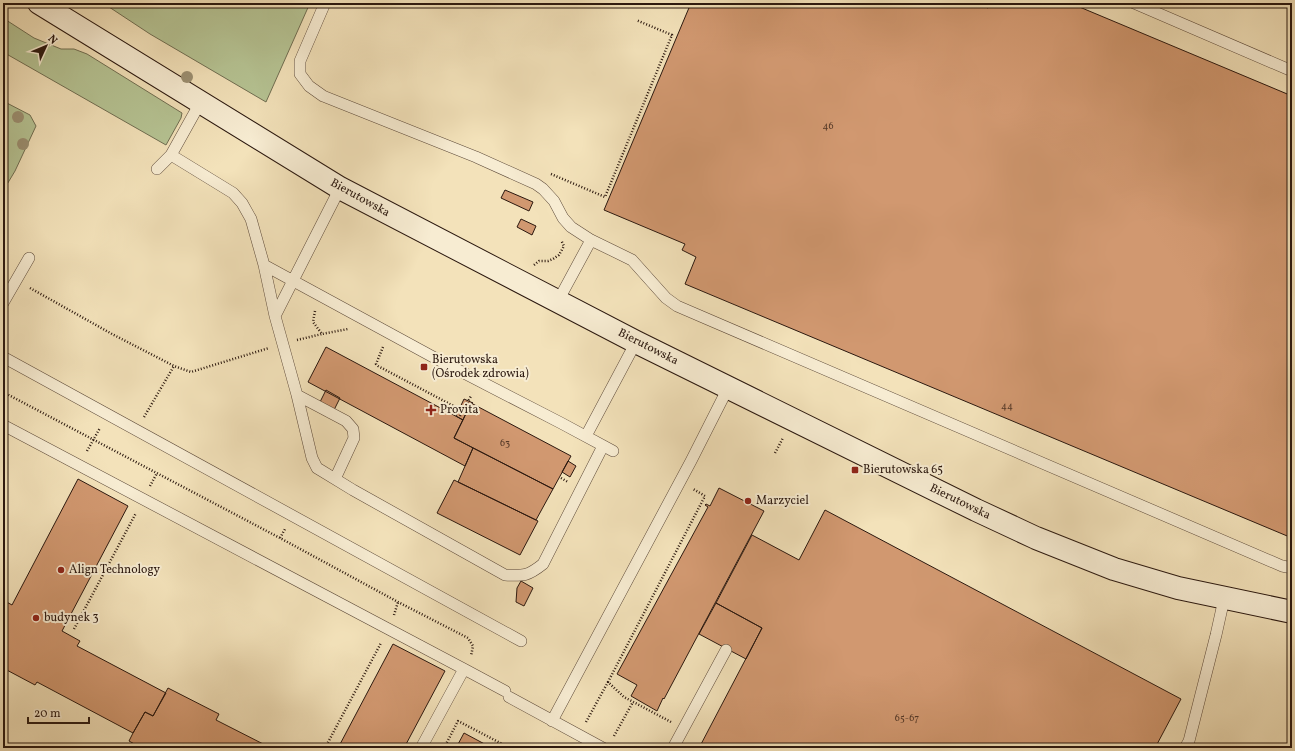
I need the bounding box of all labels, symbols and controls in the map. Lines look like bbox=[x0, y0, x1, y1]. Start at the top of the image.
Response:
north arrow bbox=[26, 26, 66, 66]
text: N bbox=[44, 32, 60, 48]
house number: 46 bbox=[823, 119, 833, 133]
street label: Bierutowska bbox=[327, 175, 393, 221]
street label: Bierutowska bbox=[615, 325, 681, 369]
place label: Bierutowska (Ośrodek zdrowia) bbox=[432, 352, 529, 382]
marker: Bierutowska (Ośrodek zdrowia) bbox=[419, 362, 429, 372]
house number: 44 bbox=[1001, 399, 1013, 413]
place label: Provita bbox=[440, 402, 478, 418]
marker: Provita bbox=[425, 404, 437, 416]
house number: 63 bbox=[500, 436, 510, 450]
place label: Bierutowska 65 bbox=[863, 462, 943, 478]
marker: Bierutowska 65 bbox=[850, 465, 860, 475]
street label: Bierutowska bbox=[927, 480, 993, 524]
place label: Marzyciel bbox=[756, 493, 809, 509]
marker: Marzyciel bbox=[743, 496, 753, 506]
place label: Align Technology bbox=[69, 562, 161, 578]
marker: Align Technology bbox=[56, 565, 66, 575]
place label: budynek 3 bbox=[44, 610, 99, 626]
marker: budynek 3 bbox=[31, 613, 41, 623]
scale bar bbox=[28, 699, 89, 725]
text: 20 m bbox=[34, 706, 61, 722]
house number: 65-67 bbox=[895, 711, 919, 725]

